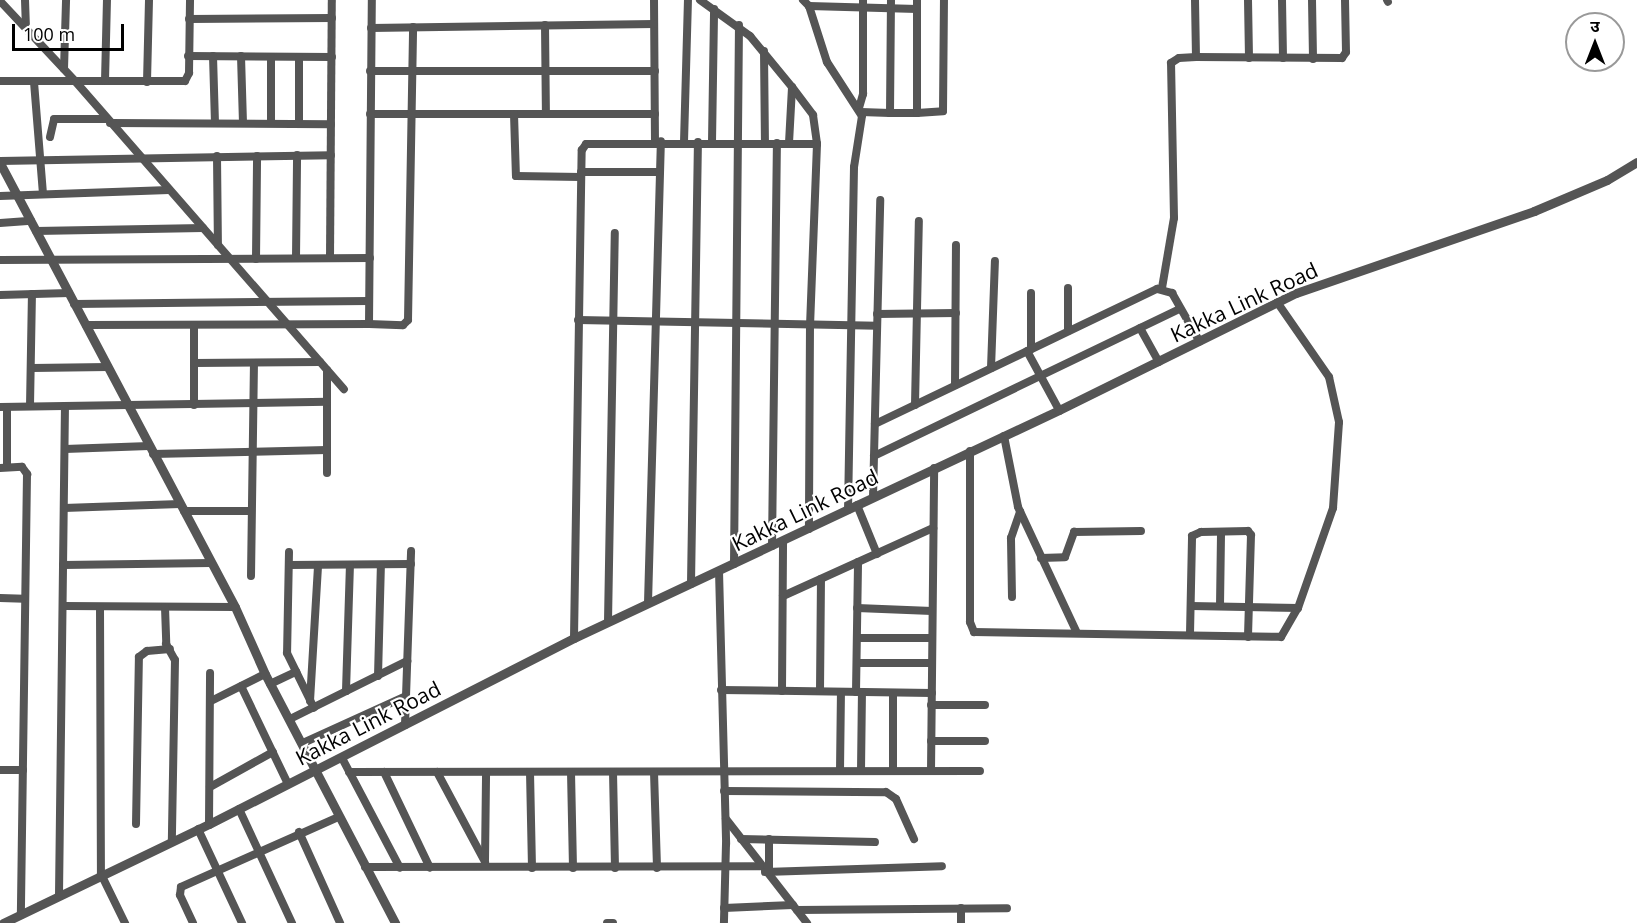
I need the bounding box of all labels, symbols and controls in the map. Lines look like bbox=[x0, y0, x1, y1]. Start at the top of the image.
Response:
scale bar bbox=[15, 12, 128, 50]
north arrow bbox=[1565, 12, 1625, 72]
text: उ bbox=[1590, 15, 1600, 37]
text: 100 m bbox=[23, 22, 75, 46]
street label: Kakka Link Road bbox=[1166, 257, 1322, 347]
street label: Kakka Link Road bbox=[728, 464, 882, 556]
street label: Kakka Link Road bbox=[291, 676, 445, 770]

